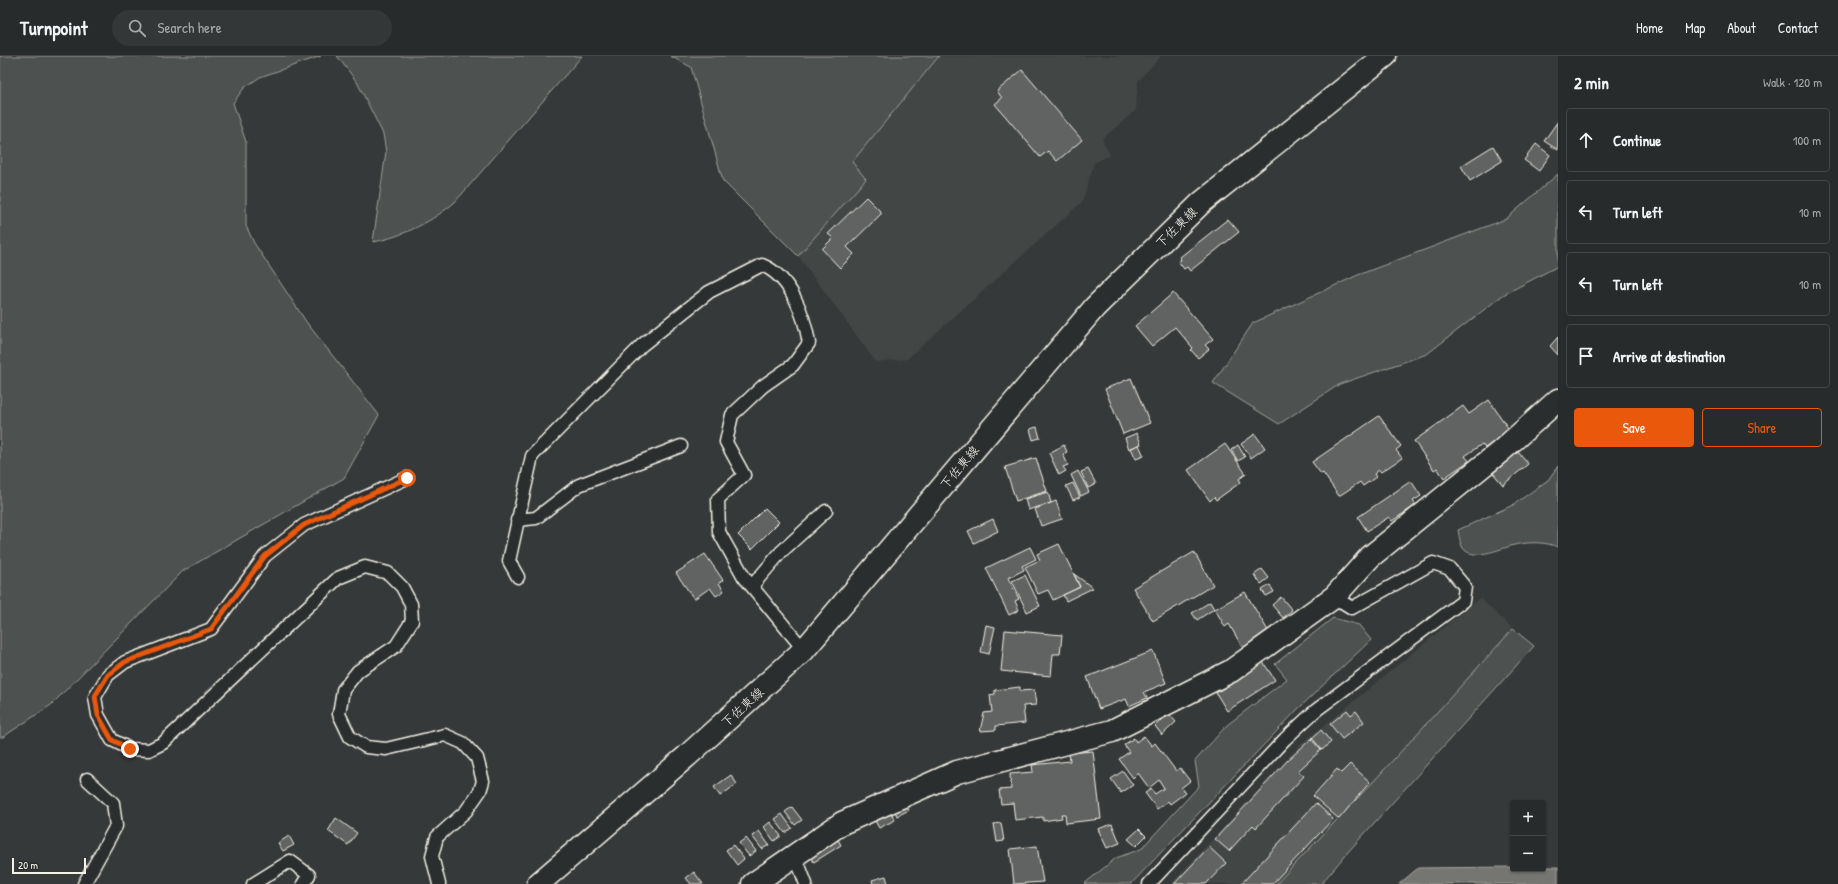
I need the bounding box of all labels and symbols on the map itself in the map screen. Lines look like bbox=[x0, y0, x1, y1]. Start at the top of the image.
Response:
street label: 下佐東線 bbox=[1151, 202, 1202, 252]
street label: 下佐東線 bbox=[935, 441, 983, 493]
route start bbox=[398, 469, 416, 487]
street label: 下佐東線 bbox=[717, 682, 768, 731]
route end bbox=[121, 740, 139, 758]
scale bar bbox=[12, 856, 86, 875]

